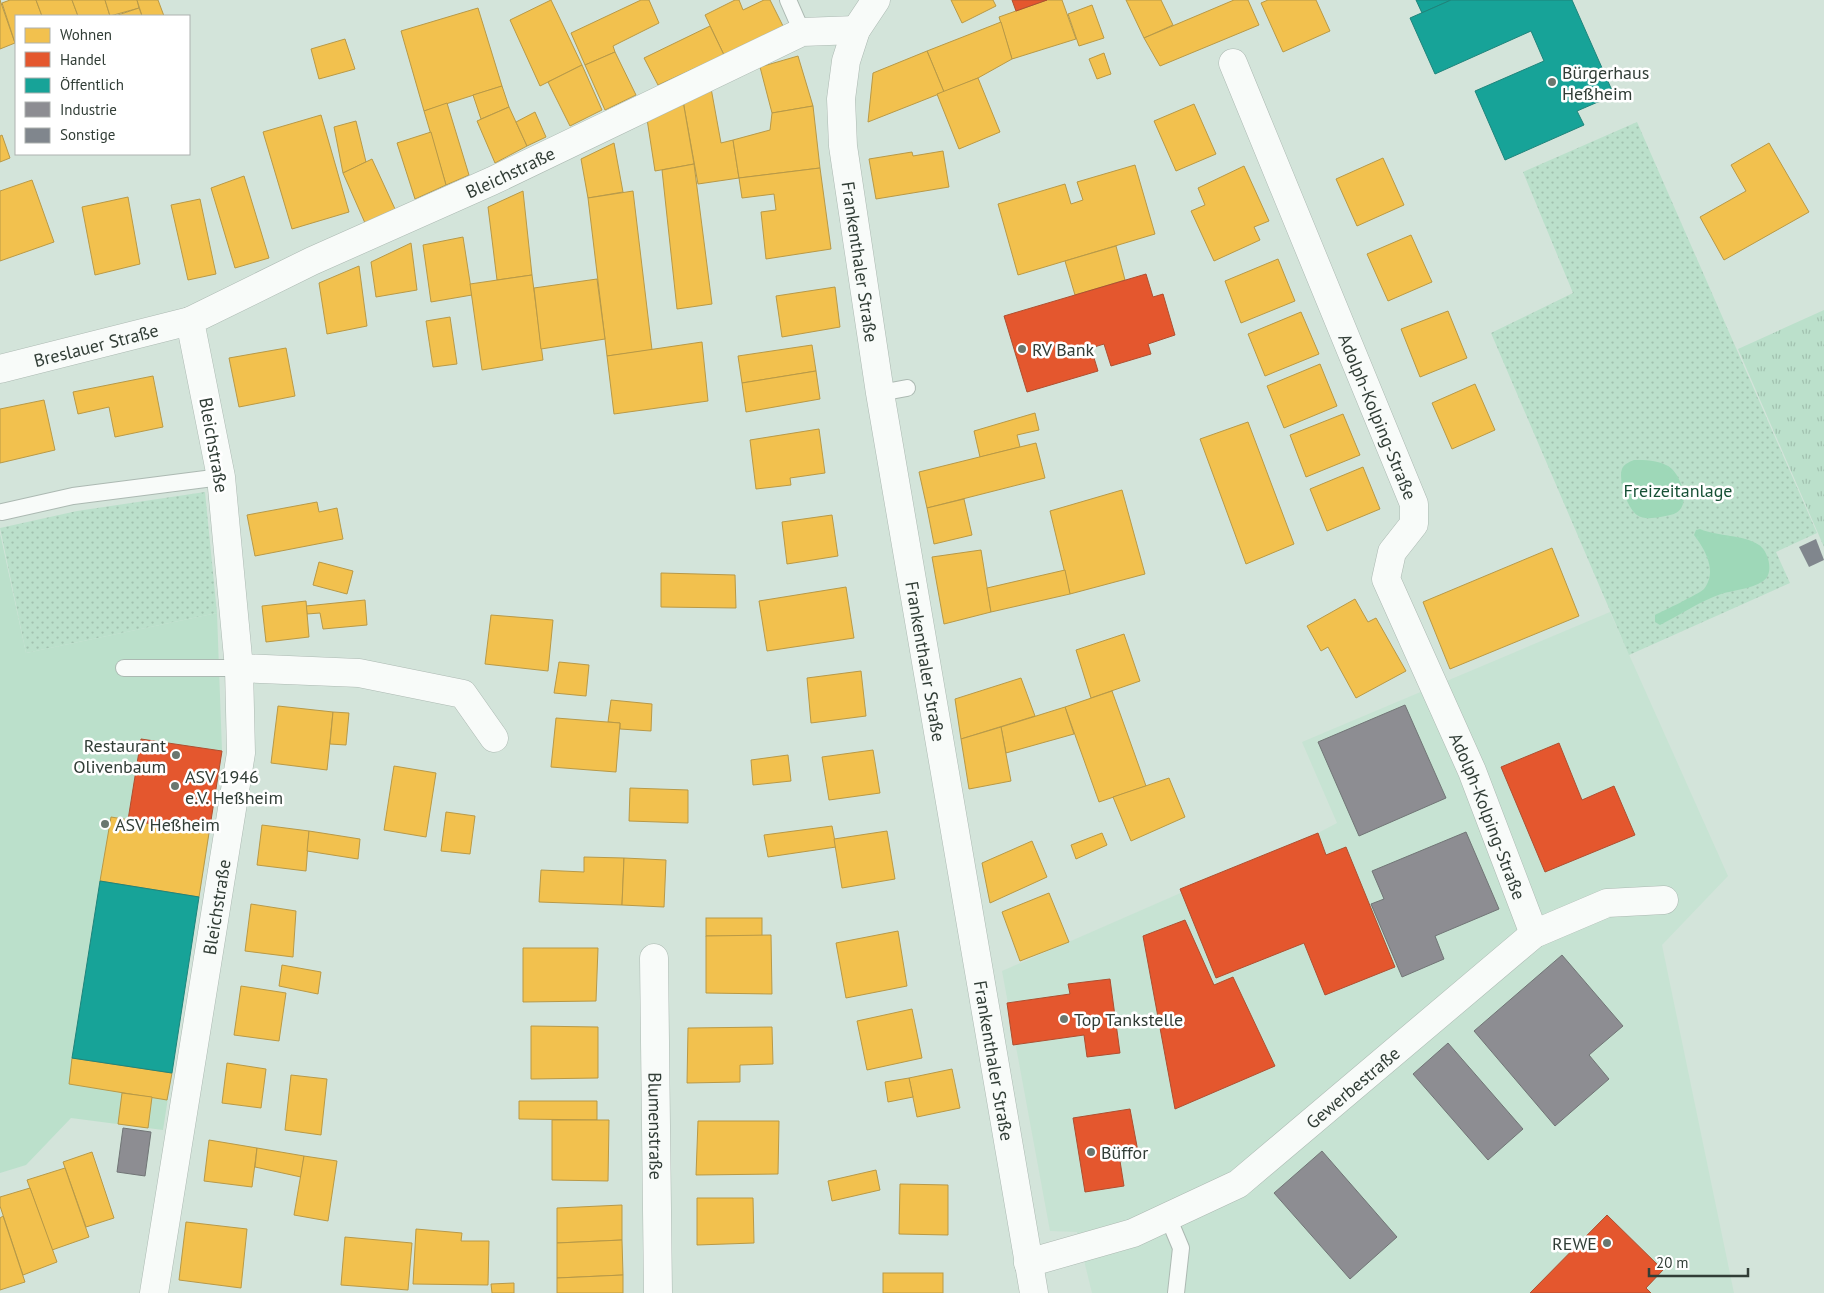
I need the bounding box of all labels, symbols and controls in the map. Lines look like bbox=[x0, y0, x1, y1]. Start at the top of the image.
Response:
legend bbox=[15, 15, 190, 155]
text: Wohnen bbox=[60, 25, 112, 44]
text: Handel bbox=[60, 50, 106, 69]
place label: Bürgerhaus Heßheim bbox=[1562, 61, 1649, 105]
text: Öffentlich bbox=[60, 75, 124, 94]
marker: Bürgerhaus Heßheim bbox=[1546, 76, 1558, 88]
text: Industrie bbox=[60, 100, 117, 119]
text: Sonstige bbox=[60, 125, 115, 144]
street label: Bleichstraße bbox=[462, 141, 559, 203]
street label: Frankenthaler Straße bbox=[837, 180, 884, 344]
street label: Breslauer Straße bbox=[31, 318, 161, 372]
street label: Adolph-Kolping-Straße bbox=[1334, 330, 1422, 503]
place label: RV Bank bbox=[1032, 338, 1095, 361]
marker: RV Bank bbox=[1016, 343, 1028, 355]
street label: Bleichstraße bbox=[194, 396, 234, 494]
park label: Freizeitanlage bbox=[1624, 479, 1733, 502]
street label: Frankenthaler Straße bbox=[901, 579, 951, 743]
street label: Adolph-Kolping-Straße bbox=[1445, 729, 1531, 903]
place label: Restaurant Olivenbaum bbox=[73, 734, 166, 778]
marker: Restaurant Olivenbaum bbox=[170, 749, 182, 761]
place label: ASV 1946 e.V. Heßheim bbox=[185, 765, 283, 809]
marker: ASV 1946 e.V. Heßheim bbox=[169, 780, 181, 792]
place label: ASV Heßheim bbox=[115, 813, 220, 836]
marker: ASV Heßheim bbox=[99, 818, 111, 830]
street label: Bleichstraße bbox=[197, 858, 235, 956]
street label: Frankenthaler Straße bbox=[969, 979, 1019, 1143]
place label: Top Tankstelle bbox=[1074, 1008, 1183, 1031]
marker: Top Tankstelle bbox=[1058, 1013, 1070, 1025]
street label: Gewerbestraße bbox=[1301, 1041, 1404, 1133]
street label: Blumenstraße bbox=[644, 1072, 668, 1180]
place label: Büffor bbox=[1101, 1141, 1148, 1164]
marker: Büffor bbox=[1085, 1146, 1097, 1158]
place label: REWE bbox=[1552, 1232, 1597, 1255]
marker: REWE bbox=[1601, 1237, 1613, 1249]
scale bar bbox=[1649, 1246, 1748, 1278]
text: 20 m bbox=[1656, 1253, 1689, 1272]

